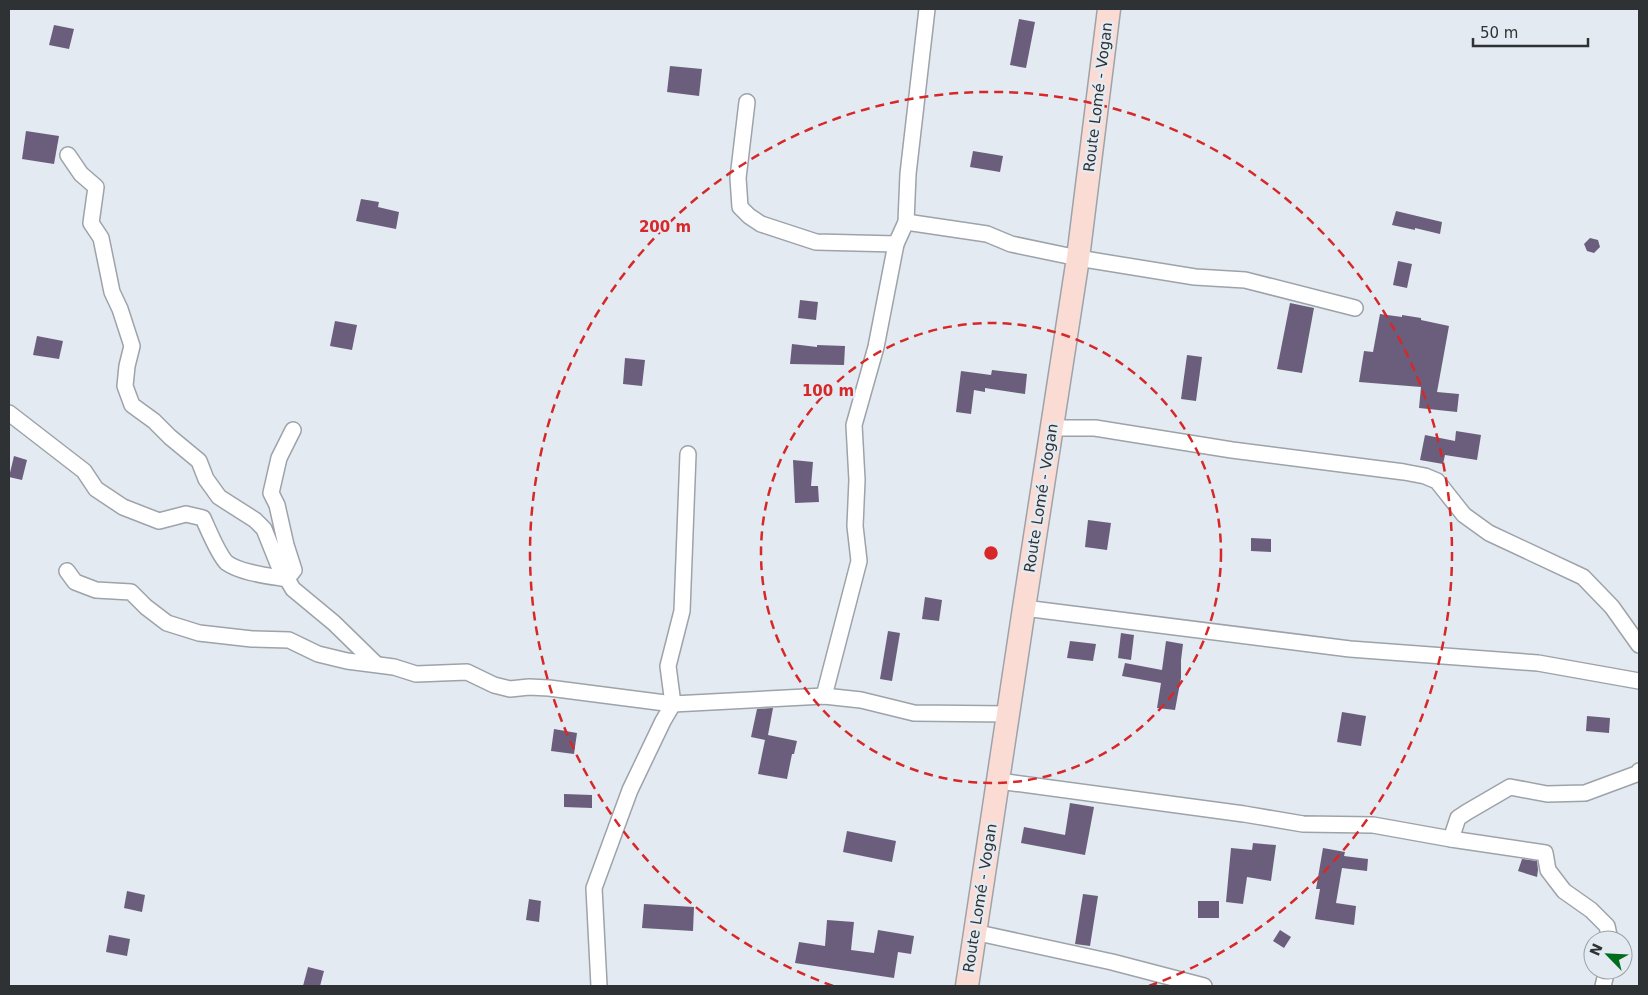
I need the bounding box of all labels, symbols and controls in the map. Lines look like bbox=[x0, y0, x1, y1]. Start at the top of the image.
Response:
scale bar bbox=[1473, 15, 1588, 47]
street label: Route Lomé - Vogan bbox=[1080, 21, 1116, 173]
text: 50 m bbox=[1480, 24, 1518, 42]
text: 200 m bbox=[639, 218, 691, 236]
text: 100 m bbox=[802, 382, 854, 400]
street label: Route Lomé - Vogan bbox=[1020, 422, 1062, 574]
centre of rings bbox=[982, 544, 1000, 562]
street label: Route Lomé - Vogan bbox=[959, 822, 1001, 974]
north arrow bbox=[1583, 930, 1633, 980]
text: N bbox=[1586, 941, 1606, 958]

